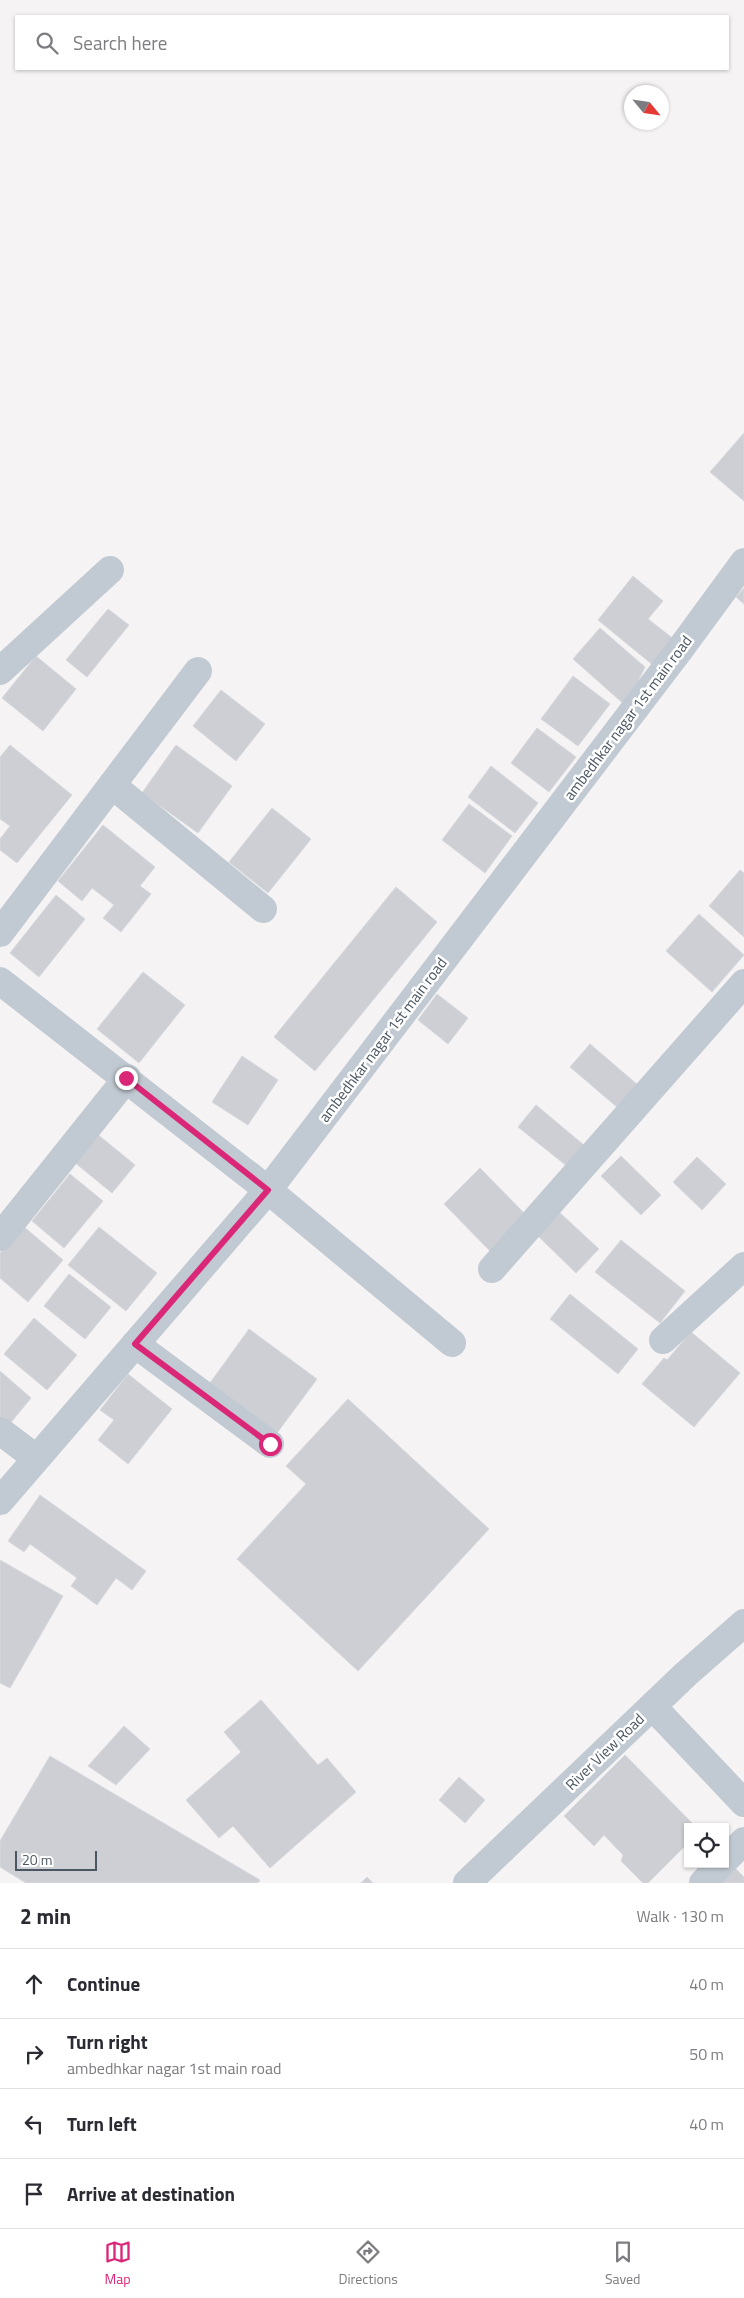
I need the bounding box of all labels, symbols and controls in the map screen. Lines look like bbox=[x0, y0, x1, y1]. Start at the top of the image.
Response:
search box bbox=[15, 15, 729, 70]
text: Search here bbox=[73, 28, 167, 57]
icon: search bbox=[33, 29, 61, 57]
north arrow bbox=[624, 85, 669, 130]
street label: ambedhkar nagar 1st main road bbox=[558, 631, 697, 805]
street label: ambedhkar nagar 1st main road bbox=[313, 953, 452, 1127]
route end bbox=[115, 1067, 138, 1090]
route start bbox=[259, 1433, 282, 1456]
street label: River View Road bbox=[560, 1708, 649, 1795]
map controls bbox=[684, 1823, 729, 1868]
button: locate bbox=[684, 1823, 729, 1868]
scale bar bbox=[15, 1848, 98, 1871]
text: 20 m bbox=[22, 1849, 52, 1870]
text: 2 min bbox=[20, 1900, 71, 1932]
text: Walk · 130 m bbox=[636, 1904, 724, 1928]
text: Continue bbox=[67, 1969, 140, 1998]
icon: ahead bbox=[20, 1970, 48, 1998]
text: 40 m bbox=[689, 1972, 724, 1996]
text: Turn right bbox=[67, 2027, 148, 2056]
icon: right bbox=[20, 2040, 48, 2068]
text: 50 m bbox=[689, 2042, 724, 2066]
text: ambedhkar nagar 1st main road bbox=[67, 2056, 281, 2080]
text: Turn left bbox=[67, 2109, 137, 2138]
icon: left bbox=[20, 2110, 48, 2138]
text: 40 m bbox=[689, 2112, 724, 2136]
text: Arrive at destination bbox=[67, 2179, 235, 2208]
icon: arrive bbox=[20, 2180, 48, 2208]
tab: Map bbox=[104, 2238, 132, 2289]
tab: Directions bbox=[339, 2238, 398, 2289]
tab: Saved bbox=[605, 2238, 641, 2289]

